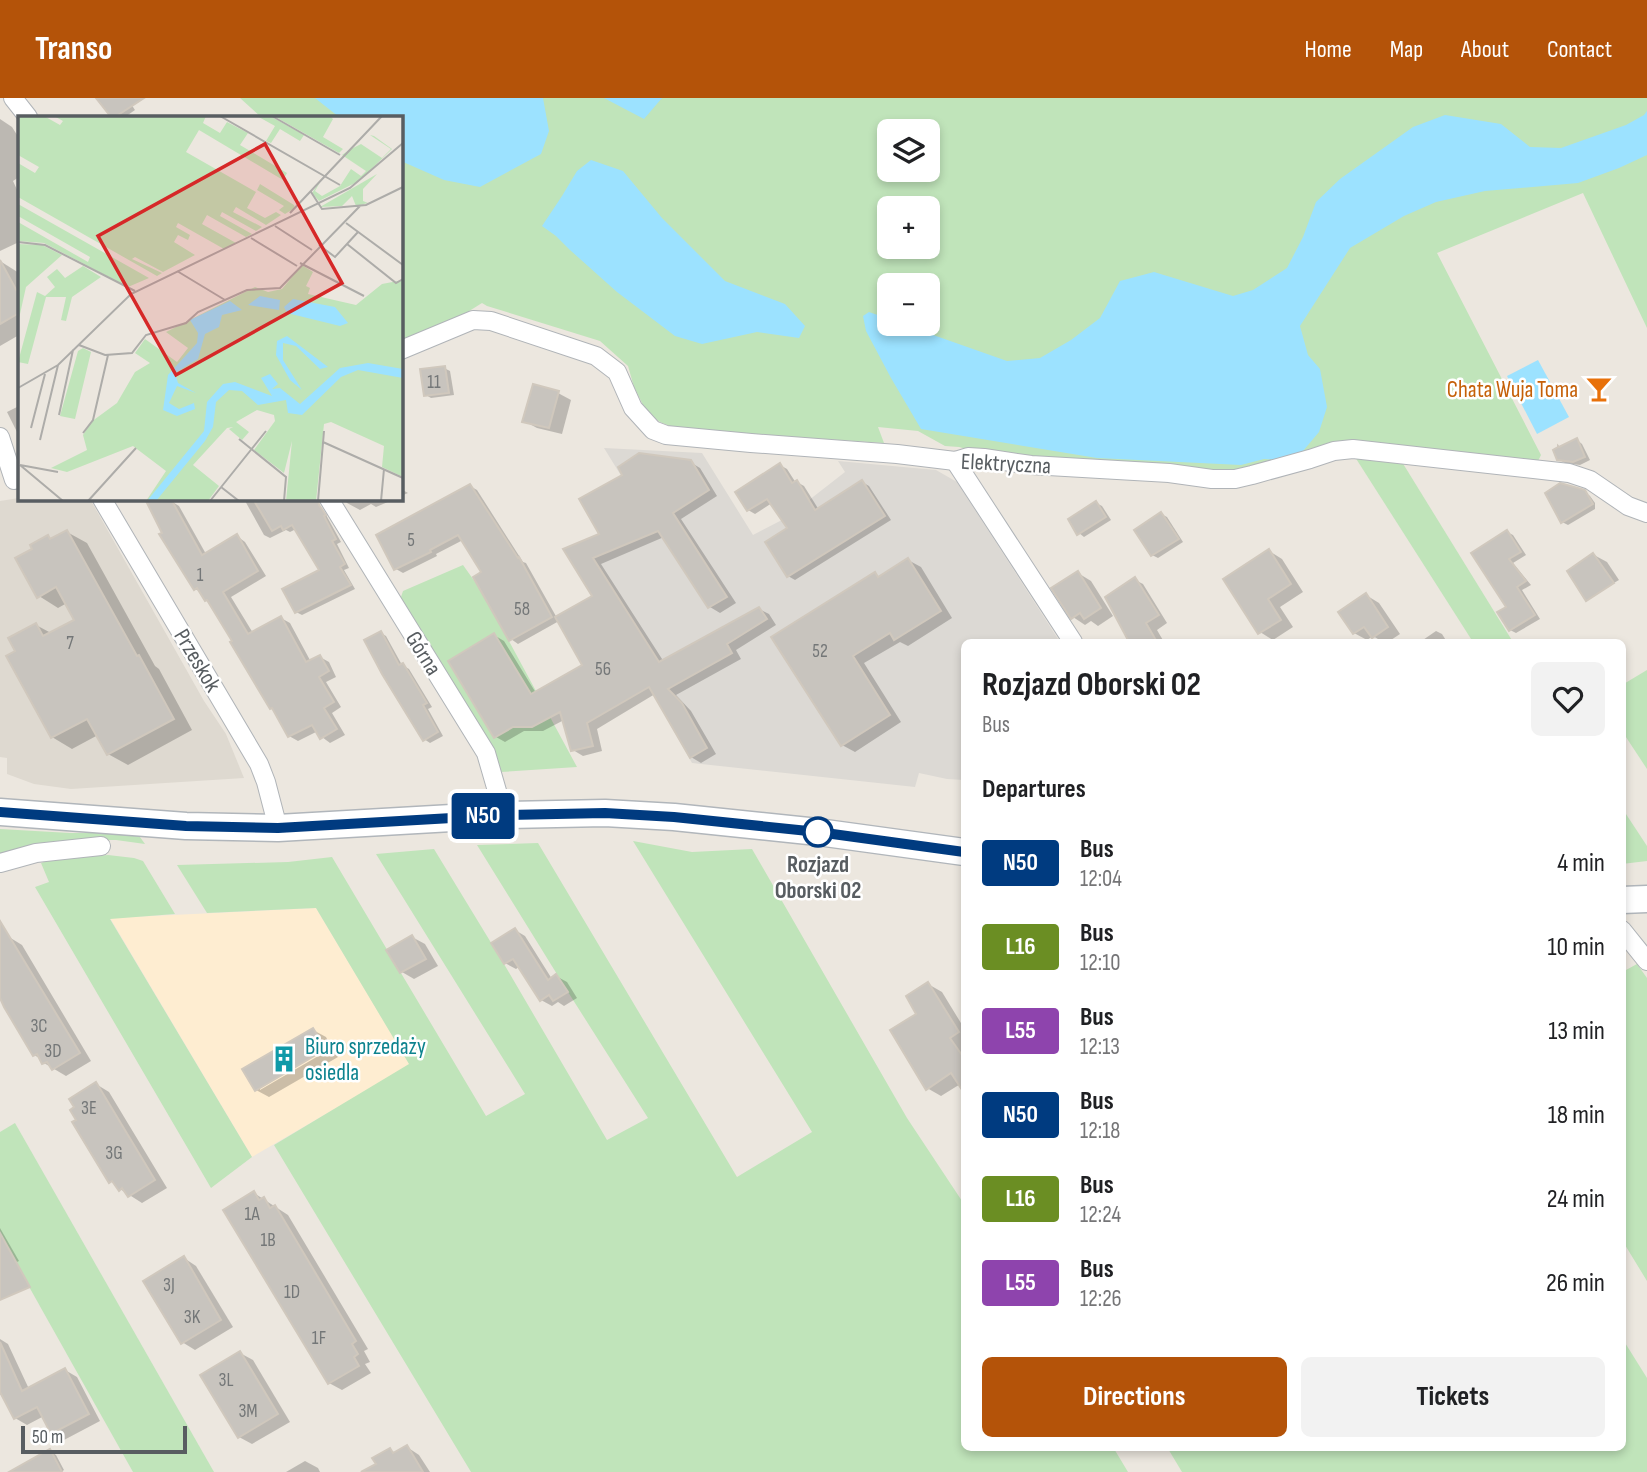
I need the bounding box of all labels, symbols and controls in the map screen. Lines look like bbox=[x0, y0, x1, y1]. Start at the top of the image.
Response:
text: Transo bbox=[35, 29, 113, 69]
text: Home bbox=[1304, 35, 1352, 64]
text: Map bbox=[1390, 35, 1423, 64]
text: About bbox=[1461, 35, 1509, 64]
text: Contact bbox=[1547, 35, 1612, 64]
inset map bbox=[18, 116, 402, 500]
map controls bbox=[877, 119, 940, 336]
button: layers bbox=[877, 119, 940, 182]
button: + bbox=[877, 196, 940, 259]
button: − bbox=[877, 273, 940, 336]
house number: 11 bbox=[427, 371, 441, 394]
bar icon: Chata Wuja Toma bbox=[1584, 374, 1614, 404]
place label: Chata Wuja Toma bbox=[1447, 376, 1578, 404]
street label: Elektryczna bbox=[960, 448, 1052, 480]
house number: 5 bbox=[407, 529, 415, 552]
house number: 1 bbox=[197, 564, 204, 587]
house number: 58 bbox=[514, 598, 530, 621]
street label: Przeskok bbox=[167, 624, 227, 697]
street label: Górna bbox=[399, 626, 447, 681]
house number: 7 bbox=[66, 632, 74, 655]
house number: 52 bbox=[812, 640, 828, 663]
house number: 56 bbox=[595, 658, 611, 681]
button: heart bbox=[1531, 662, 1605, 736]
text: Rozjazd Oborski 02 bbox=[982, 665, 1201, 705]
text: Bus bbox=[982, 711, 1010, 739]
text: Departures bbox=[982, 774, 1086, 805]
line badge: N50 bbox=[443, 793, 523, 839]
text: N50 bbox=[466, 801, 500, 830]
marker: Rozjazd Oborski 02 bbox=[803, 817, 833, 847]
text: Bus bbox=[1080, 834, 1114, 865]
text: N50 bbox=[1003, 848, 1038, 877]
text: 4 min bbox=[1557, 848, 1605, 879]
place label: Rozjazd Oborski 02 bbox=[775, 851, 861, 905]
text: 12:04 bbox=[1080, 865, 1122, 893]
text: Bus bbox=[1080, 918, 1114, 949]
text: L16 bbox=[1005, 932, 1036, 961]
text: 10 min bbox=[1548, 932, 1605, 963]
text: 12:10 bbox=[1080, 949, 1120, 977]
text: Bus bbox=[1080, 1002, 1114, 1033]
house number: 3C bbox=[30, 1015, 48, 1038]
text: L55 bbox=[1005, 1016, 1036, 1045]
text: 13 min bbox=[1548, 1016, 1605, 1047]
place label: Biuro sprzedaży osiedla bbox=[305, 1033, 426, 1087]
text: 12:13 bbox=[1080, 1033, 1120, 1061]
house number: 3D bbox=[44, 1040, 62, 1063]
building icon: Biuro sprzedaży osiedla bbox=[269, 1044, 299, 1074]
text: Bus bbox=[1080, 1086, 1114, 1117]
house number: 3E bbox=[81, 1097, 97, 1120]
text: N50 bbox=[1003, 1100, 1038, 1129]
text: 18 min bbox=[1548, 1100, 1605, 1131]
text: 12:18 bbox=[1080, 1117, 1120, 1145]
house number: 3G bbox=[105, 1142, 123, 1165]
text: Bus bbox=[1080, 1170, 1114, 1201]
text: L16 bbox=[1005, 1184, 1036, 1213]
text: 24 min bbox=[1547, 1184, 1605, 1215]
text: 12:24 bbox=[1080, 1201, 1121, 1229]
house number: 1A bbox=[244, 1203, 260, 1226]
house number: 1B bbox=[260, 1229, 276, 1252]
text: Bus bbox=[1080, 1254, 1114, 1285]
text: L55 bbox=[1005, 1268, 1036, 1297]
text: 26 min bbox=[1546, 1268, 1605, 1299]
house number: 3J bbox=[163, 1274, 175, 1297]
house number: 1D bbox=[284, 1281, 300, 1304]
text: 12:26 bbox=[1080, 1285, 1122, 1313]
house number: 3K bbox=[184, 1306, 201, 1329]
house number: 1F bbox=[312, 1327, 326, 1350]
button: Directions bbox=[982, 1357, 1287, 1437]
button: Tickets bbox=[1301, 1357, 1605, 1437]
house number: 3L bbox=[219, 1369, 234, 1392]
house number: 3M bbox=[238, 1400, 258, 1423]
scale bar bbox=[21, 1423, 187, 1455]
text: 50 m bbox=[32, 1426, 63, 1449]

